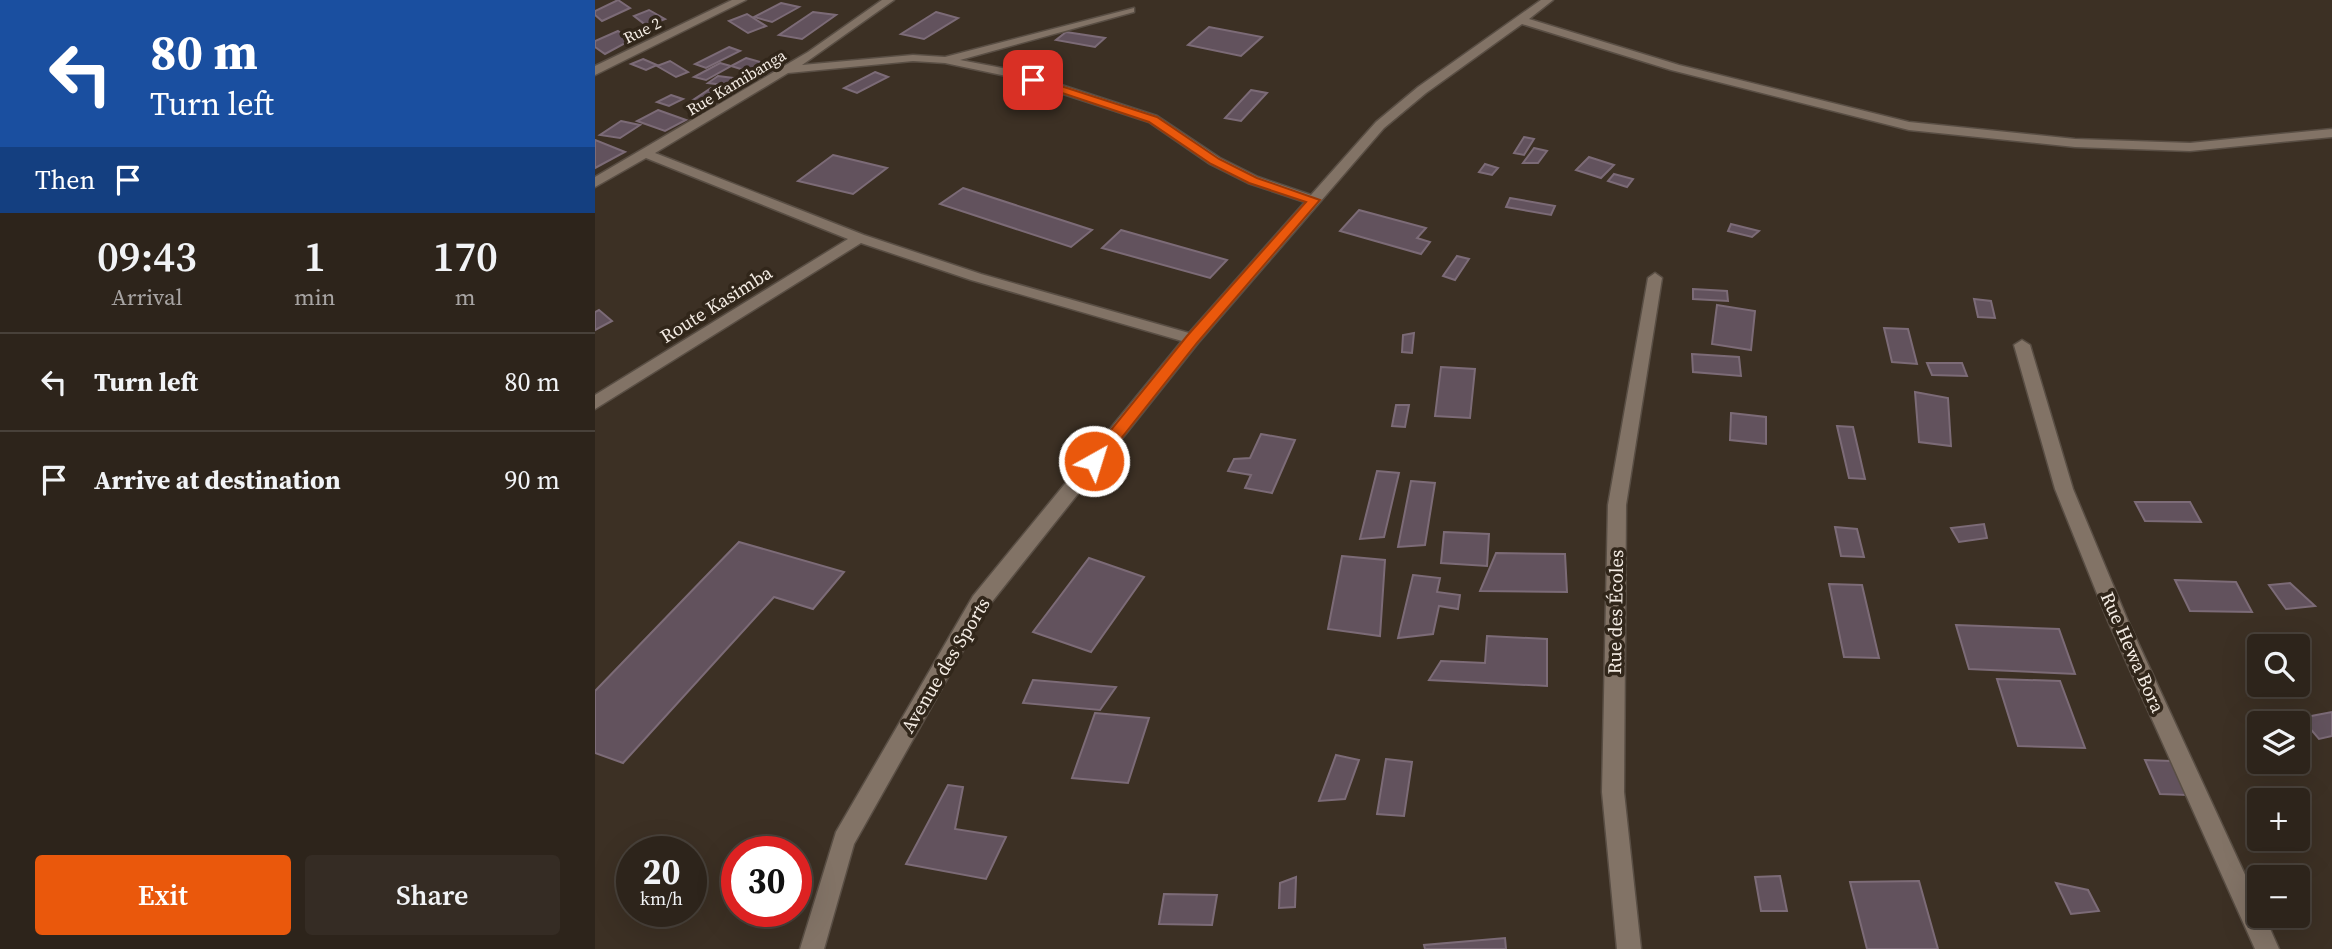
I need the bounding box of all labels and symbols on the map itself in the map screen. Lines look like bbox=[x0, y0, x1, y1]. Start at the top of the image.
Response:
street label: Rue 2 bbox=[620, 11, 664, 49]
street label: Rue Kamibanga bbox=[682, 43, 790, 120]
pin bbox=[1003, 50, 1063, 110]
street label: Route Kasimba bbox=[655, 259, 777, 349]
position arrow bbox=[1057, 424, 1131, 498]
street label: Rue des Écoles bbox=[1601, 549, 1629, 675]
street label: Rue Hewa Bora bbox=[2095, 588, 2171, 717]
street label: Avenue des Sports bbox=[894, 592, 996, 738]
speed limit sign: 30 bbox=[721, 836, 812, 927]

